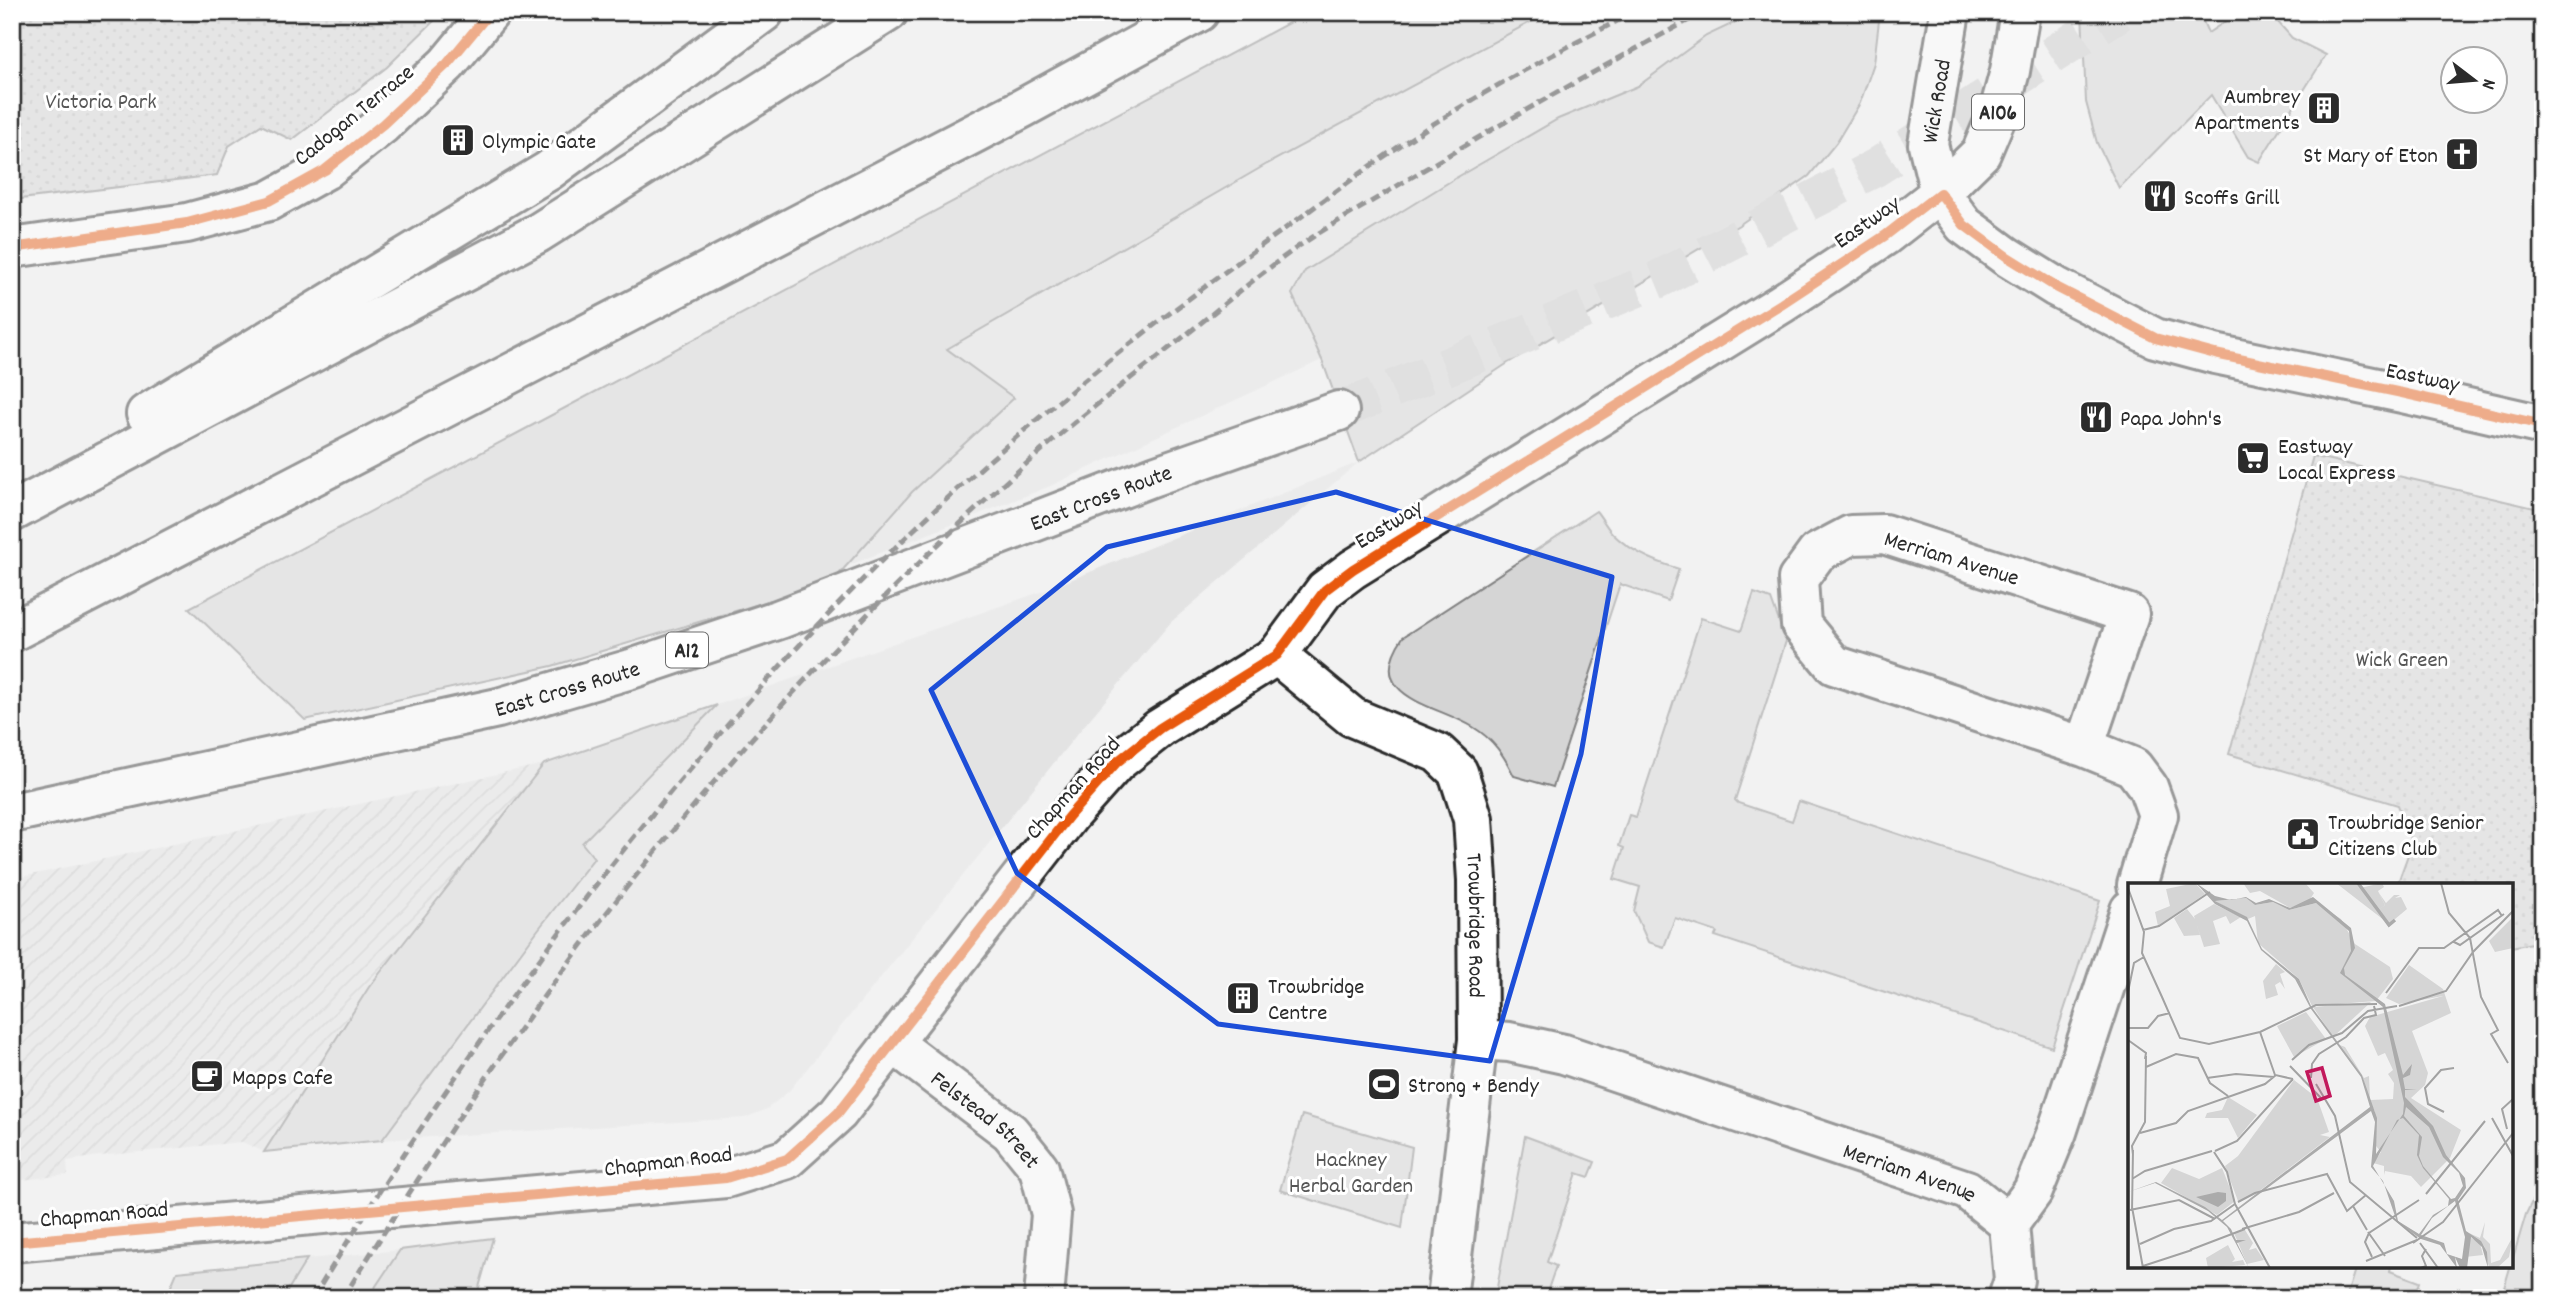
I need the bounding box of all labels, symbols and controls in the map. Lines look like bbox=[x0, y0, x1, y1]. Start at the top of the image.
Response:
north arrow bbox=[2440, 46, 2510, 116]
street label: Wick Road bbox=[1915, 57, 1962, 146]
street label: Cadogan Terrace bbox=[288, 58, 423, 176]
text: N bbox=[2473, 75, 2501, 92]
place label: Aumbrey Apartments bbox=[2194, 82, 2301, 141]
park label: Victoria Park bbox=[45, 87, 157, 120]
building icon: Aumbrey Apartments bbox=[2305, 89, 2343, 127]
road number: A106 bbox=[1972, 94, 2024, 130]
building icon: Olympic Gate bbox=[439, 121, 477, 159]
place label: Olympic Gate bbox=[482, 127, 596, 160]
church icon: St Mary of Eton bbox=[2443, 135, 2481, 173]
place label: St Mary of Eton bbox=[2303, 141, 2438, 174]
restaurant icon: Scoffs Grill bbox=[2141, 177, 2179, 215]
place label: Scoffs Grill bbox=[2184, 183, 2280, 216]
street label: Eastway bbox=[1828, 189, 1908, 259]
street label: Eastway bbox=[2382, 356, 2463, 403]
restaurant icon: Papa John's bbox=[2077, 398, 2115, 436]
place label: Papa John's bbox=[2120, 404, 2222, 437]
place label: Eastway Local Express bbox=[2278, 432, 2396, 491]
supermarket icon: Eastway Local Express bbox=[2234, 439, 2272, 477]
street label: East Cross Route bbox=[1026, 458, 1177, 542]
street label: Eastway bbox=[1349, 492, 1431, 559]
street label: Merriam Avenue bbox=[1879, 524, 2023, 597]
road number: A12 bbox=[666, 632, 708, 668]
park label: Wick Green bbox=[2356, 645, 2448, 678]
street label: East Cross Route bbox=[491, 654, 645, 728]
street label: Chapman Road bbox=[1019, 730, 1130, 848]
place label: Trowbridge Senior Citizens Club bbox=[2328, 808, 2484, 867]
public building icon: Trowbridge Senior Citizens Club bbox=[2284, 815, 2322, 853]
street label: Trowbridge Road bbox=[1455, 852, 1491, 998]
inset map bbox=[2128, 883, 2513, 1268]
place label: Trowbridge Centre bbox=[1268, 972, 1364, 1031]
building icon: Trowbridge Centre bbox=[1224, 979, 1262, 1017]
cafe icon: Mapps Cafe bbox=[188, 1057, 226, 1095]
place label: Mapps Cafe bbox=[232, 1063, 333, 1096]
street label: Felstead Street bbox=[922, 1064, 1046, 1177]
sports icon: Strong + Bendy bbox=[1365, 1065, 1403, 1103]
place label: Strong + Bendy bbox=[1408, 1071, 1539, 1104]
street label: Merriam Avenue bbox=[1838, 1136, 1983, 1212]
street label: Chapman Road bbox=[603, 1139, 734, 1188]
park label: Hackney Herbal Garden bbox=[1289, 1145, 1413, 1204]
street label: Chapman Road bbox=[39, 1194, 170, 1239]

